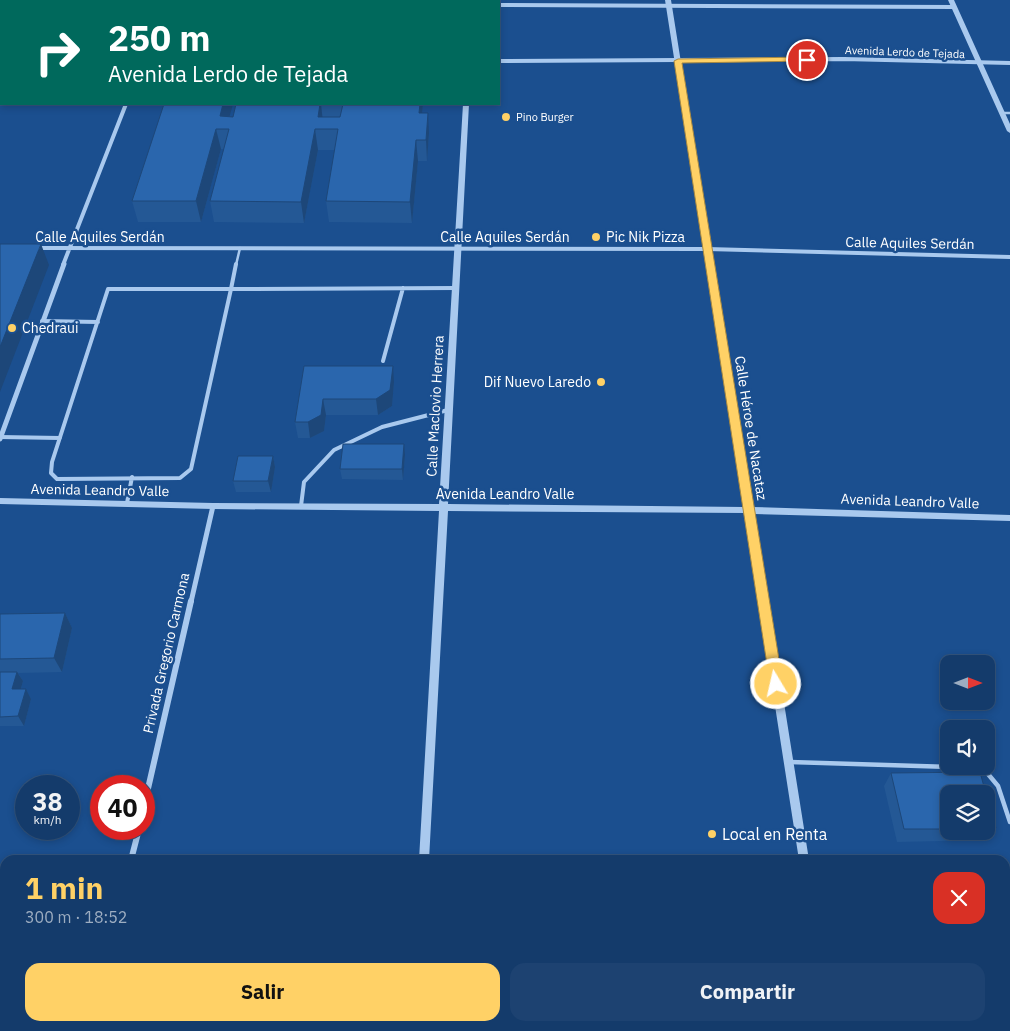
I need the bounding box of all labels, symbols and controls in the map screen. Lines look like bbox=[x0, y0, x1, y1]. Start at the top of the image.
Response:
text: 250 m bbox=[108, 15, 211, 61]
icon: right bbox=[25, 20, 90, 85]
pin bbox=[786, 39, 828, 81]
street label: Avenida Lerdo de Tejada bbox=[845, 43, 965, 61]
icon: arrive bbox=[793, 46, 821, 74]
text: Avenida Lerdo de Tejada bbox=[108, 59, 348, 88]
place label: Pino Burger bbox=[516, 110, 573, 124]
marker: Pino Burger bbox=[500, 111, 512, 123]
street label: Calle Aquiles Serdán bbox=[35, 228, 165, 246]
street label: Calle Aquiles Serdán bbox=[440, 228, 570, 246]
place label: Pic Nik Pizza bbox=[606, 228, 685, 246]
marker: Pic Nik Pizza bbox=[590, 231, 602, 243]
street label: Calle Aquiles Serdán bbox=[845, 233, 975, 253]
place label: Chedraui bbox=[22, 319, 78, 337]
marker: Chedraui bbox=[6, 322, 18, 334]
street label: Calle Maclovio Herrera bbox=[422, 334, 448, 477]
street label: Calle Héroe de Nacataz bbox=[731, 354, 771, 502]
place label: Dif Nuevo Laredo bbox=[484, 373, 591, 391]
marker: Dif Nuevo Laredo bbox=[595, 376, 607, 388]
street label: Avenida Leandro Valle bbox=[31, 480, 170, 500]
street label: Avenida Leandro Valle bbox=[436, 485, 575, 503]
street label: Avenida Leandro Valle bbox=[840, 490, 980, 512]
street label: Privada Gregorio Carmona bbox=[139, 570, 193, 735]
north arrow bbox=[940, 655, 995, 710]
map controls bbox=[940, 655, 995, 840]
position arrow bbox=[749, 657, 801, 709]
button: sound bbox=[940, 720, 995, 775]
speed limit sign: 40 bbox=[90, 775, 155, 840]
text: 38 bbox=[32, 785, 63, 818]
button: layers bbox=[940, 785, 995, 840]
text: km/h bbox=[33, 812, 62, 827]
place label: Local en Renta bbox=[722, 824, 828, 844]
marker: Local en Renta bbox=[706, 828, 718, 840]
text: 1 min bbox=[25, 868, 103, 907]
button: close bbox=[933, 872, 985, 924]
text: 300 m · 18:52 bbox=[25, 907, 127, 927]
button: Salir bbox=[25, 963, 500, 1021]
button: Compartir bbox=[510, 963, 985, 1021]

